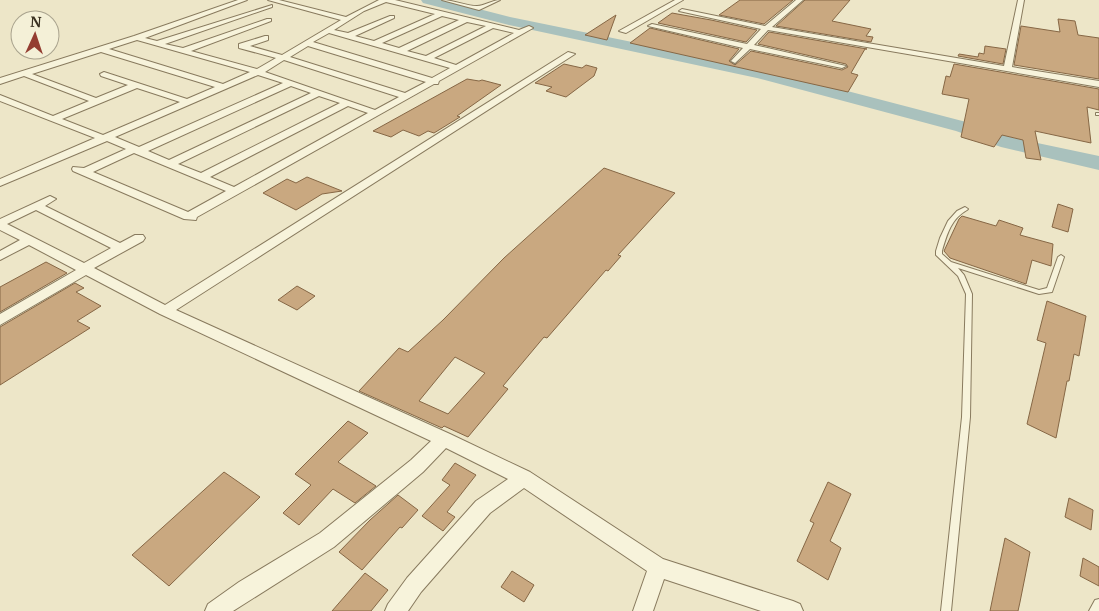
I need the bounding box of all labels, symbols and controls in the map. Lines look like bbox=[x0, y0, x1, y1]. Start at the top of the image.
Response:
north arrow bbox=[10, 10, 60, 60]
text: N bbox=[30, 13, 42, 31]

